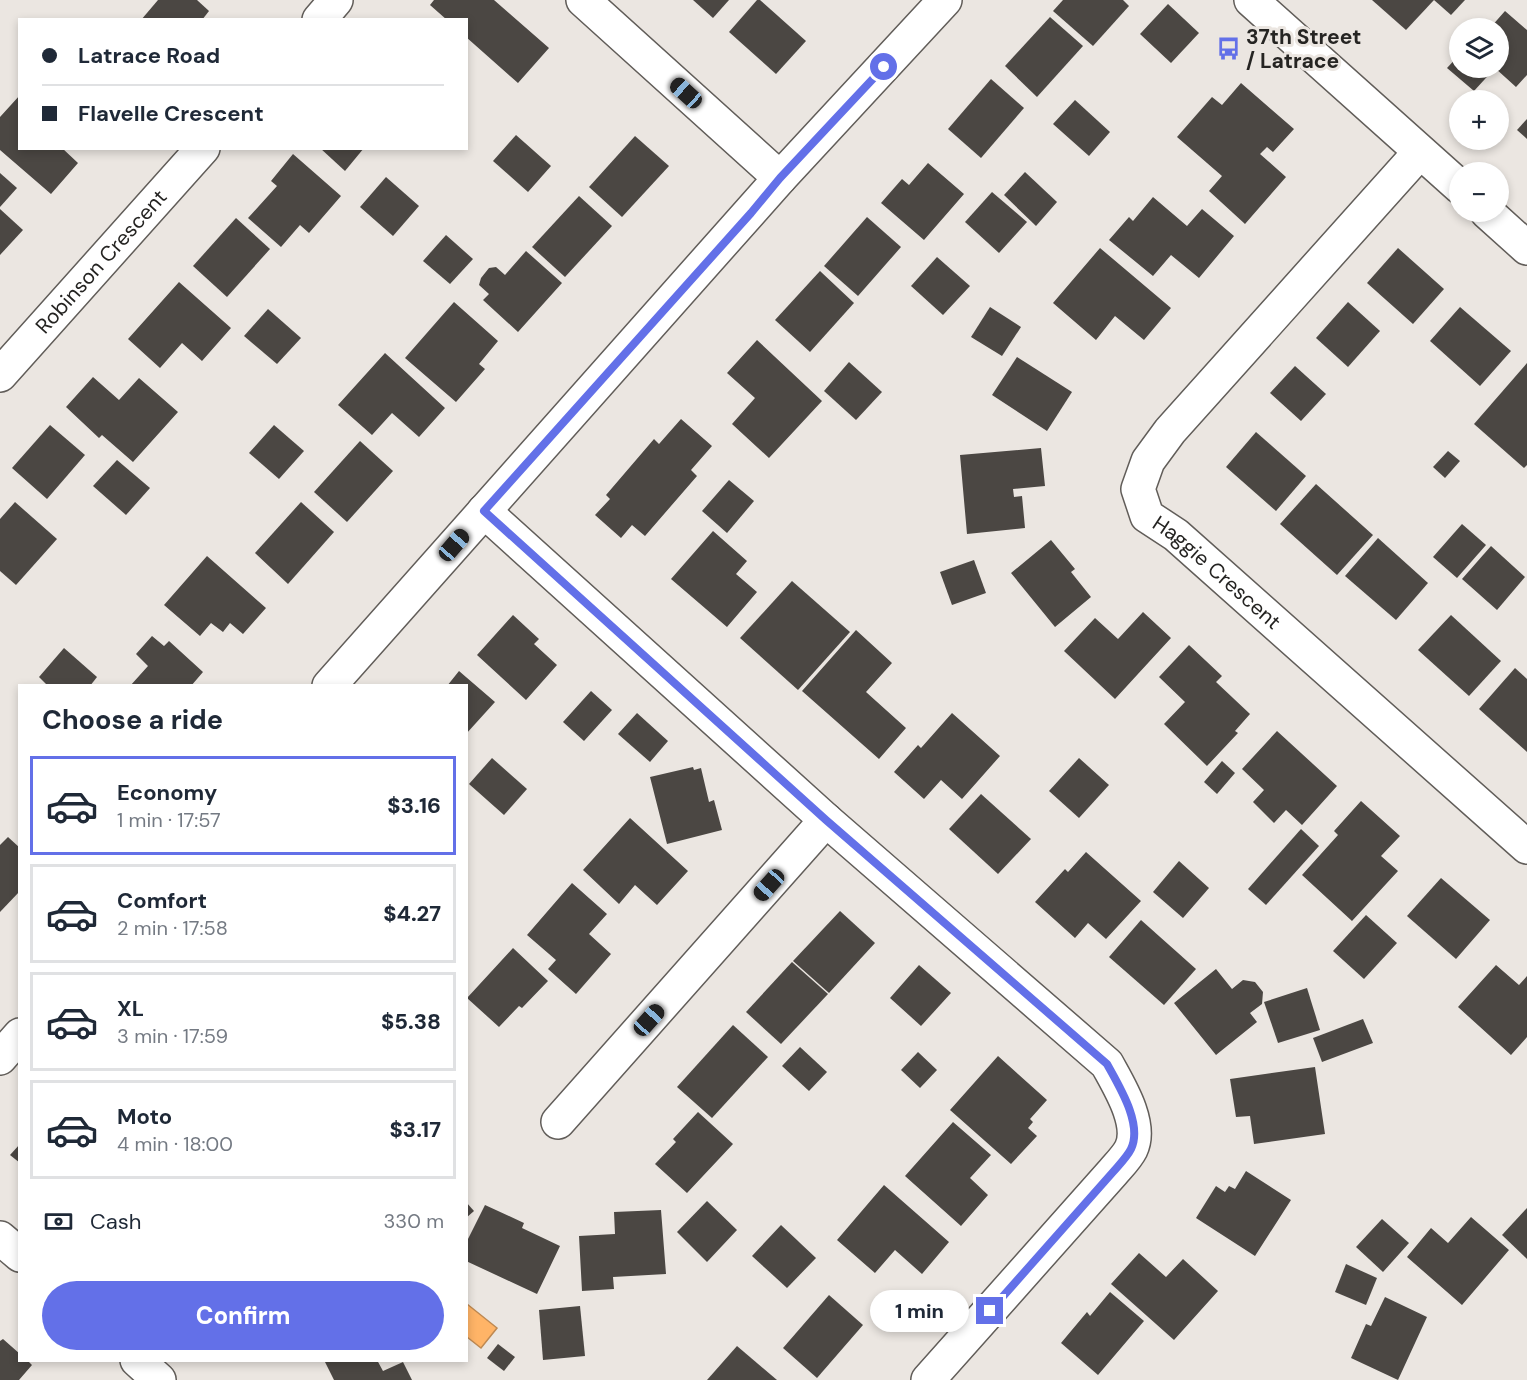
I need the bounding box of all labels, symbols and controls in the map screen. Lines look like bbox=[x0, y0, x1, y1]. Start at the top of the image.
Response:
map controls bbox=[1449, 18, 1509, 222]
button: layers bbox=[1449, 18, 1509, 78]
place label: 37th Street / Latrace bbox=[1246, 23, 1361, 75]
bus stop icon: 37th Street / Latrace bbox=[1215, 36, 1241, 62]
text: Latrace Road bbox=[78, 41, 220, 70]
route start bbox=[870, 53, 897, 80]
car bbox=[667, 74, 705, 112]
button: + bbox=[1449, 90, 1509, 150]
text: Flavelle Crescent bbox=[78, 99, 264, 128]
button: − bbox=[1449, 162, 1509, 222]
street label: Robinson Crescent bbox=[29, 184, 173, 340]
street label: Haggie Crescent bbox=[1147, 510, 1287, 636]
car bbox=[435, 526, 473, 564]
text: Choose a ride bbox=[42, 702, 223, 737]
text: Economy bbox=[117, 778, 217, 807]
icon: car bbox=[45, 779, 99, 833]
text: $3.16 bbox=[387, 791, 441, 820]
text: 1 min · 17:57 bbox=[117, 807, 221, 833]
car bbox=[750, 866, 788, 904]
text: Comfort bbox=[117, 886, 207, 915]
icon: car bbox=[45, 887, 99, 941]
text: $4.27 bbox=[383, 899, 441, 928]
text: 2 min · 17:58 bbox=[117, 915, 228, 941]
text: XL bbox=[117, 994, 144, 1023]
icon: car bbox=[45, 995, 99, 1049]
car bbox=[630, 1001, 668, 1039]
text: $5.38 bbox=[381, 1007, 441, 1036]
text: 3 min · 17:59 bbox=[117, 1023, 228, 1049]
text: Moto bbox=[117, 1102, 172, 1131]
icon: car bbox=[45, 1103, 99, 1157]
text: $3.17 bbox=[390, 1115, 441, 1144]
text: 4 min · 18:00 bbox=[117, 1131, 233, 1157]
icon: cash bbox=[42, 1205, 75, 1238]
text: Cash bbox=[90, 1207, 141, 1236]
text: 330 m bbox=[384, 1208, 444, 1234]
button: Confirm bbox=[42, 1281, 444, 1350]
callout: 1 min bbox=[870, 1290, 969, 1332]
route end bbox=[976, 1297, 1003, 1324]
text: 1 min bbox=[895, 1298, 944, 1324]

